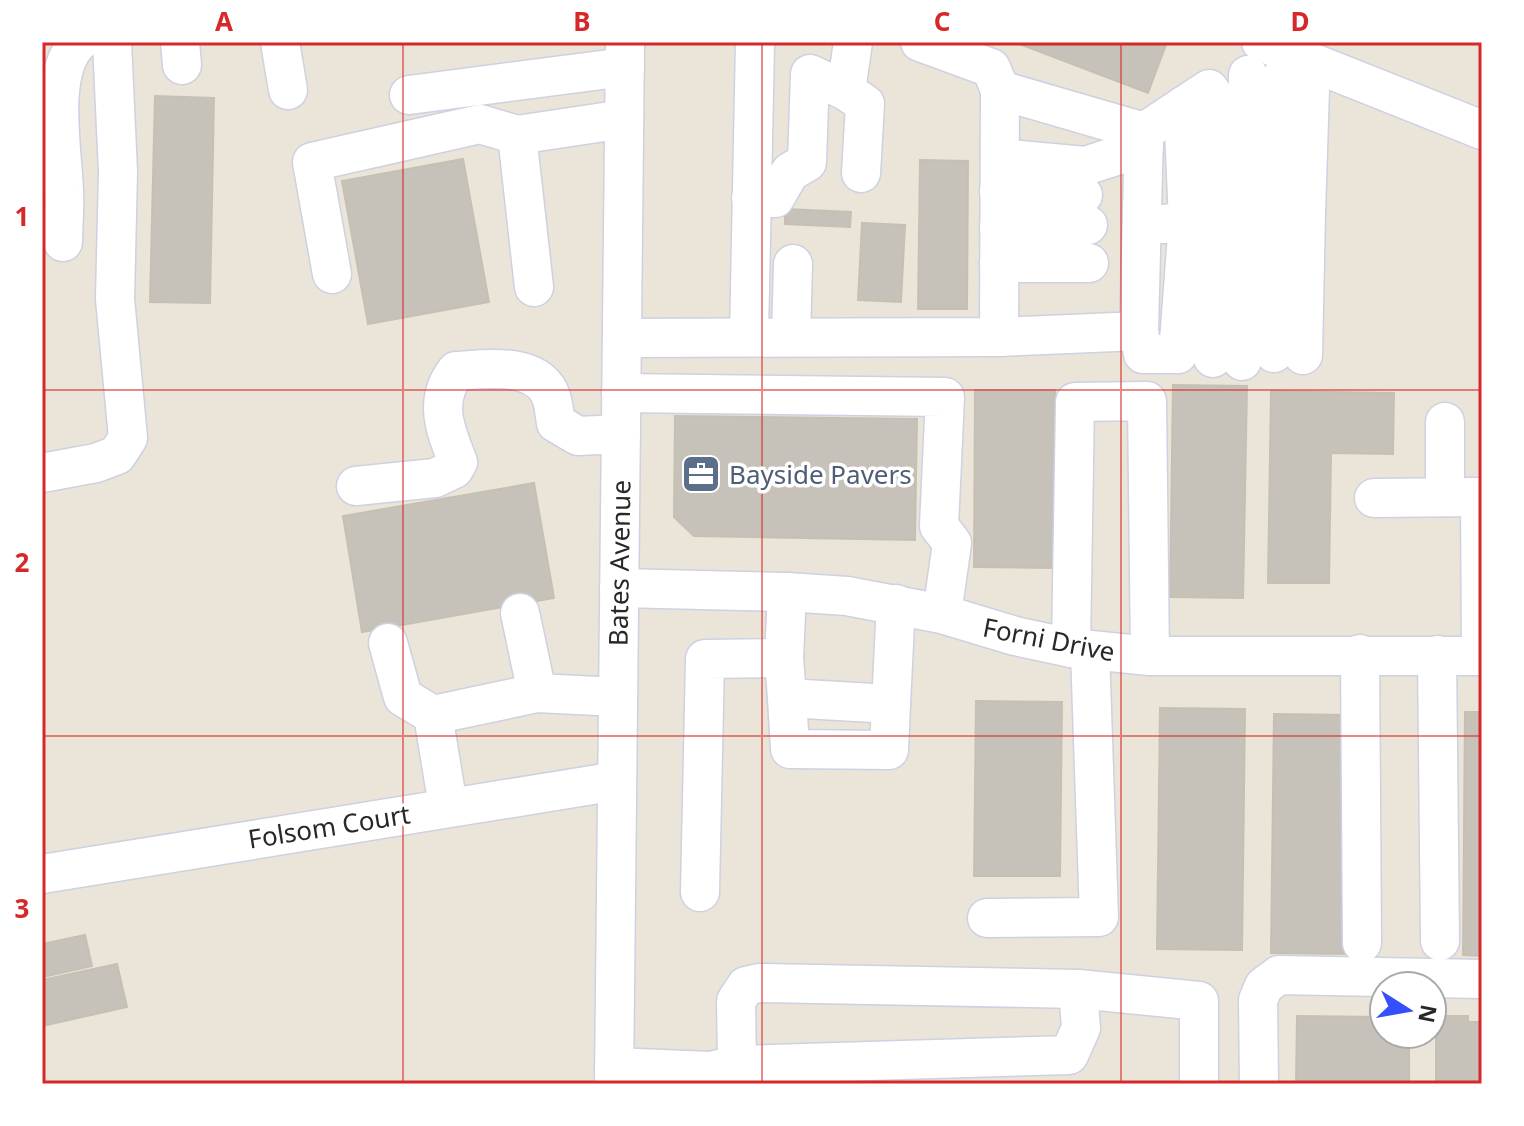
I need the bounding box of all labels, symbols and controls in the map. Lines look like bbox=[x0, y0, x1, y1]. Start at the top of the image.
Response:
text: A bbox=[215, 3, 233, 39]
text: B bbox=[573, 3, 591, 39]
text: C bbox=[934, 3, 950, 39]
text: D bbox=[1290, 3, 1310, 39]
text: 1 bbox=[15, 198, 29, 234]
office icon: Bayside Pavers bbox=[680, 453, 722, 495]
place label: Bayside Pavers bbox=[729, 456, 912, 492]
street label: Bates Avenue bbox=[600, 480, 638, 646]
text: 2 bbox=[15, 544, 30, 580]
street label: Forni Drive bbox=[980, 609, 1118, 669]
street label: Folsom Court bbox=[245, 795, 413, 857]
text: 3 bbox=[15, 890, 29, 926]
north arrow bbox=[1368, 970, 1448, 1050]
text: N bbox=[1412, 1002, 1445, 1026]

